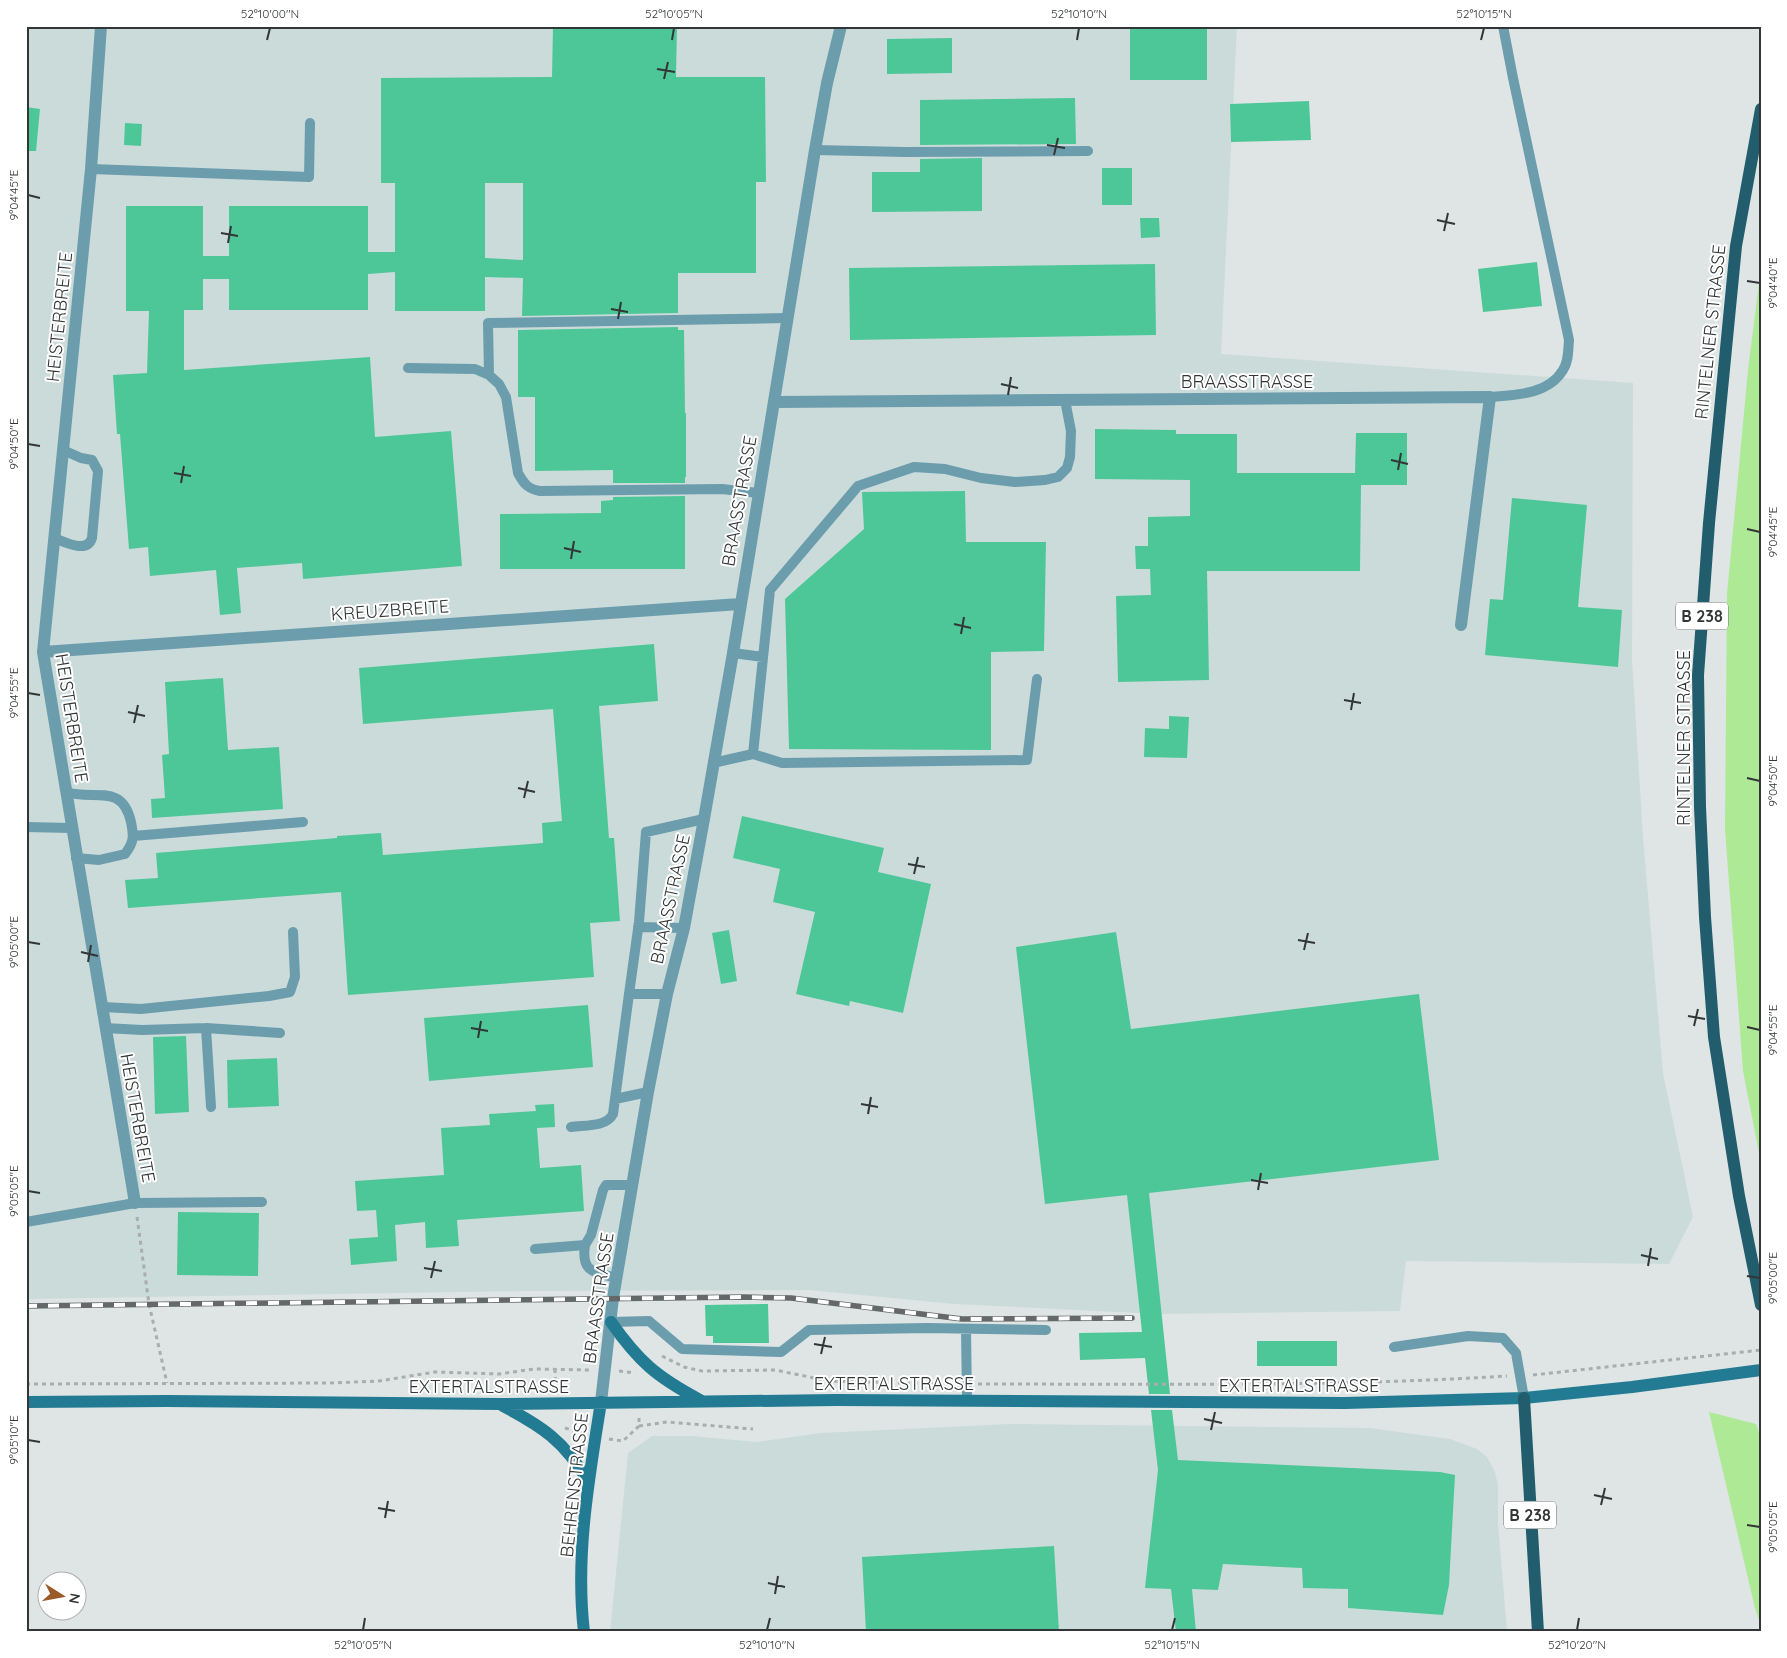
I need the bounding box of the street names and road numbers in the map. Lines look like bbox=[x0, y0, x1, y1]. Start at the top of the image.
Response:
street label: RINTELNER STRASSE bbox=[1689, 243, 1731, 421]
street label: HEISTERBREITE bbox=[41, 251, 77, 383]
street label: BRAASSTRASSE bbox=[1181, 370, 1313, 393]
street label: BRAASSTRASSE bbox=[716, 434, 762, 568]
street label: KREUZBREITE bbox=[330, 594, 450, 626]
road number: B 238 bbox=[1676, 602, 1728, 630]
street label: RINTELNER STRASSE bbox=[1672, 650, 1695, 826]
street label: HEISTERBREITE bbox=[50, 652, 94, 784]
street label: BRAASSTRASSE bbox=[645, 832, 695, 966]
street label: HEISTERBREITE bbox=[115, 1052, 161, 1184]
street label: BRAASSTRASSE bbox=[577, 1231, 619, 1365]
street label: EXTERTALSTRASSE bbox=[814, 1372, 974, 1395]
street label: EXTERTALSTRASSE bbox=[1219, 1374, 1379, 1397]
street label: EXTERTALSTRASSE bbox=[409, 1375, 569, 1398]
street label: BEHRENSTRASSE bbox=[555, 1411, 593, 1559]
road number: B 238 bbox=[1504, 1502, 1556, 1528]

